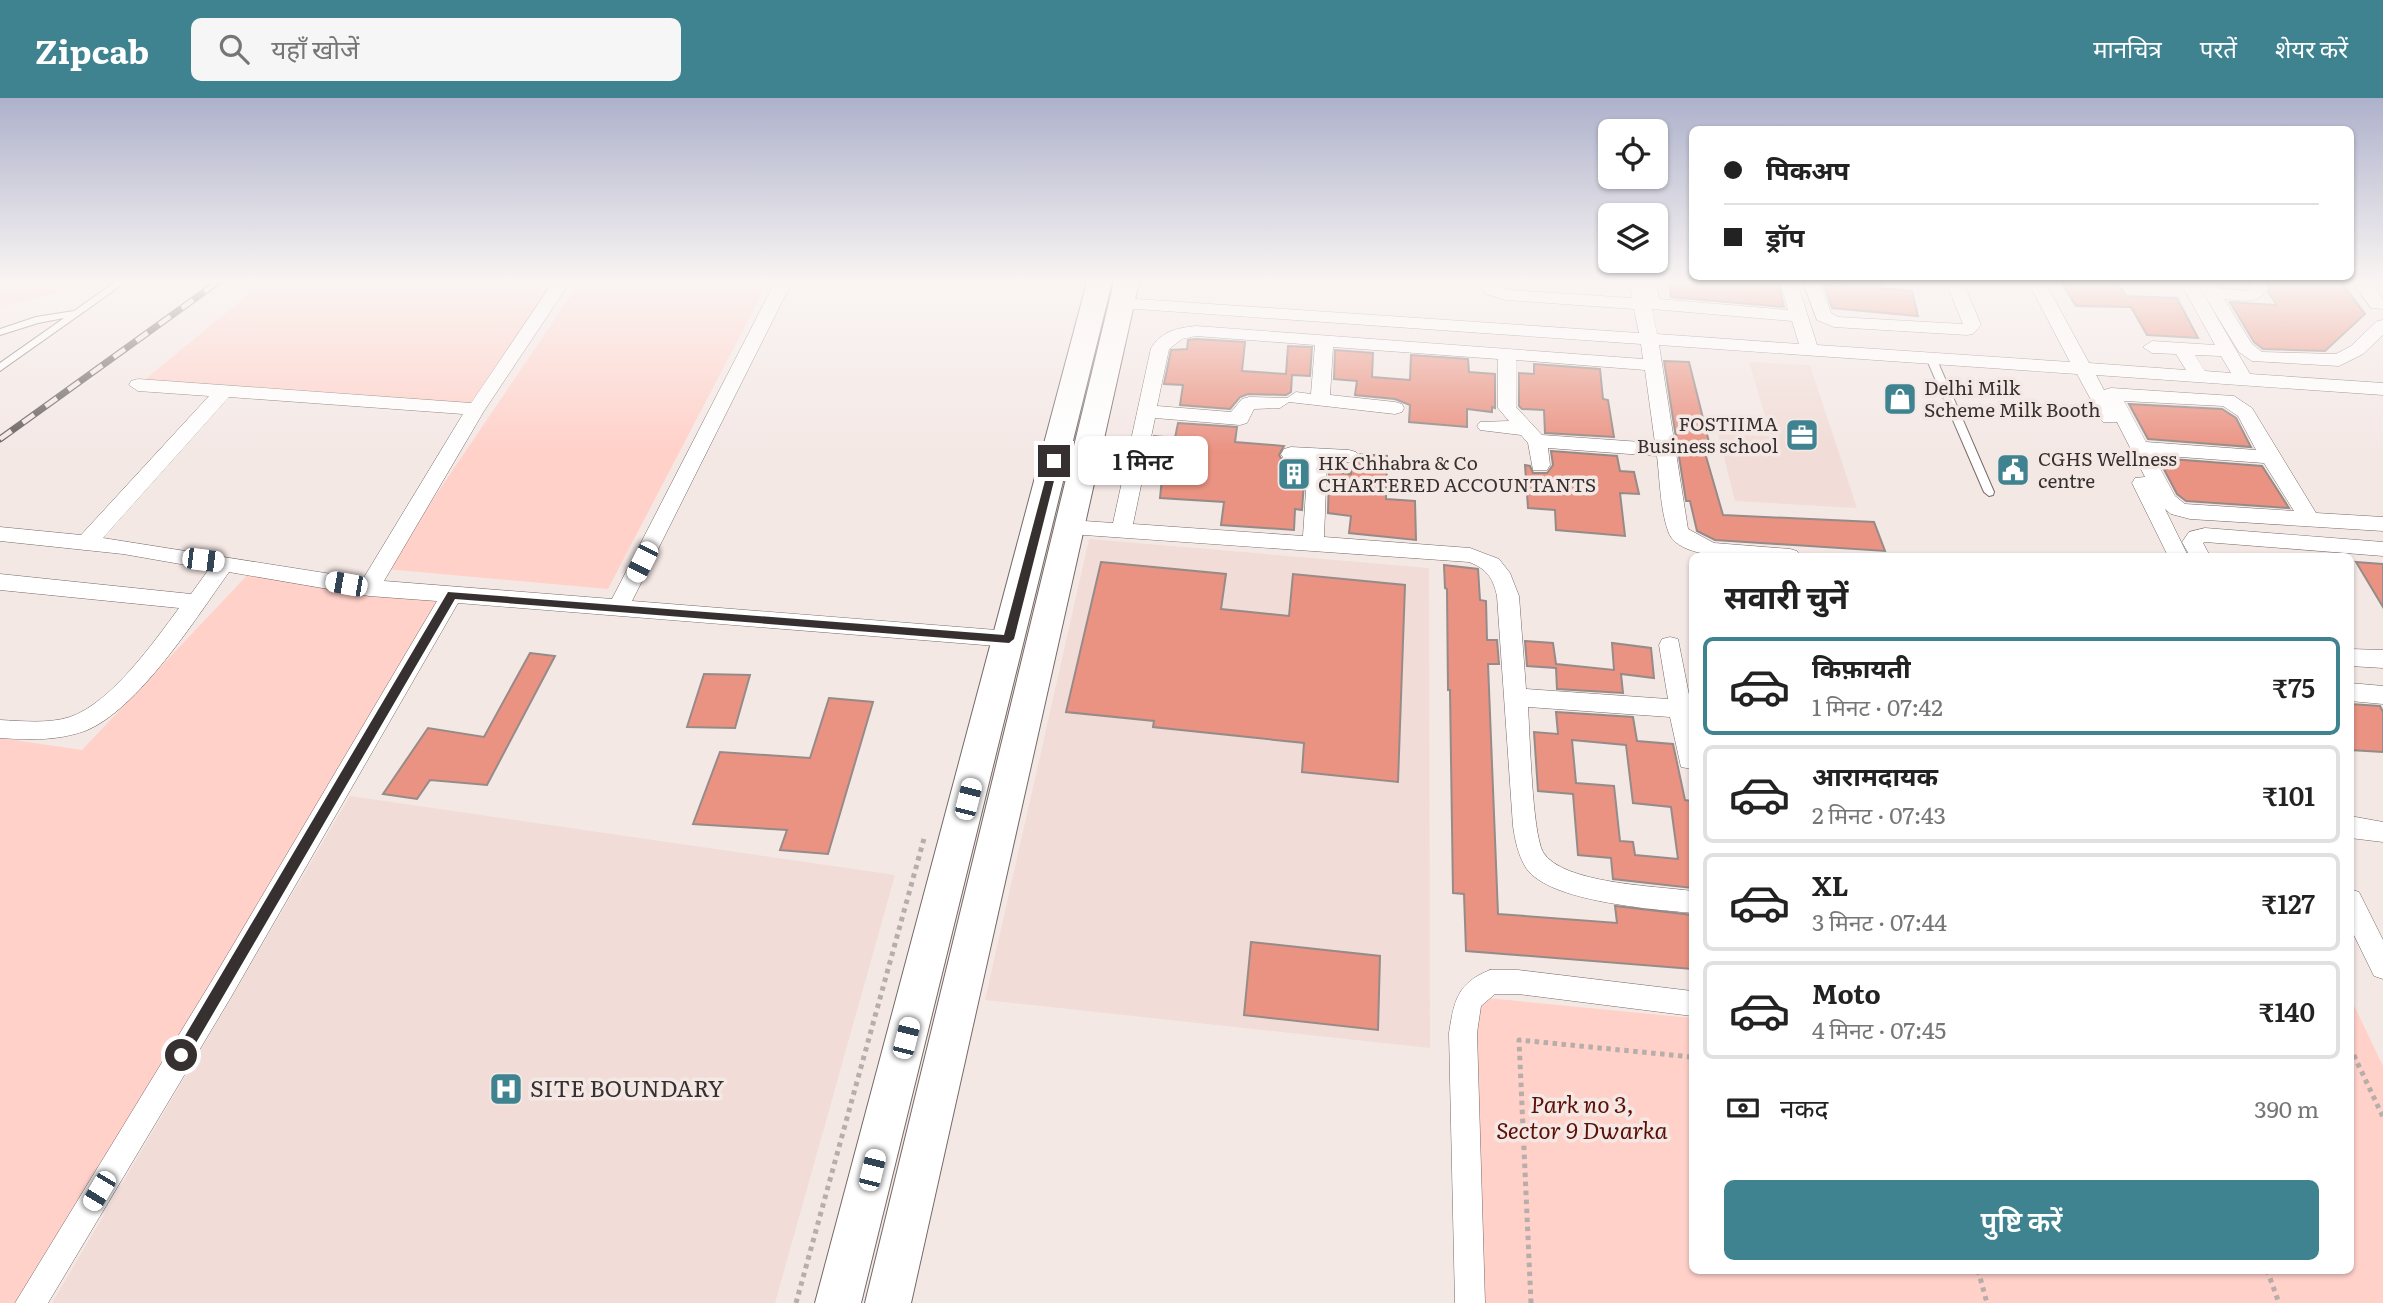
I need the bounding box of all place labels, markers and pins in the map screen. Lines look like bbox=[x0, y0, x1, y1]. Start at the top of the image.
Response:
place label: Delhi Milk Scheme Milk Booth bbox=[1924, 373, 2101, 423]
shop icon: Delhi Milk Scheme Milk Booth bbox=[1881, 380, 1919, 418]
place label: FOSTIIMA Business school bbox=[1637, 409, 1778, 459]
office icon: FOSTIIMA Business school bbox=[1783, 416, 1821, 454]
place label: CGHS Wellness centre bbox=[2038, 444, 2177, 494]
place label: HK Chhabra & Co CHARTERED ACCOUNTANTS bbox=[1318, 448, 1596, 498]
public building icon: CGHS Wellness centre bbox=[1994, 451, 2032, 489]
building icon: HK Chhabra & Co CHARTERED ACCOUNTANTS bbox=[1275, 455, 1313, 493]
hospital icon: SITE BOUNDARY bbox=[487, 1070, 525, 1108]
place label: SITE BOUNDARY bbox=[530, 1070, 724, 1104]

